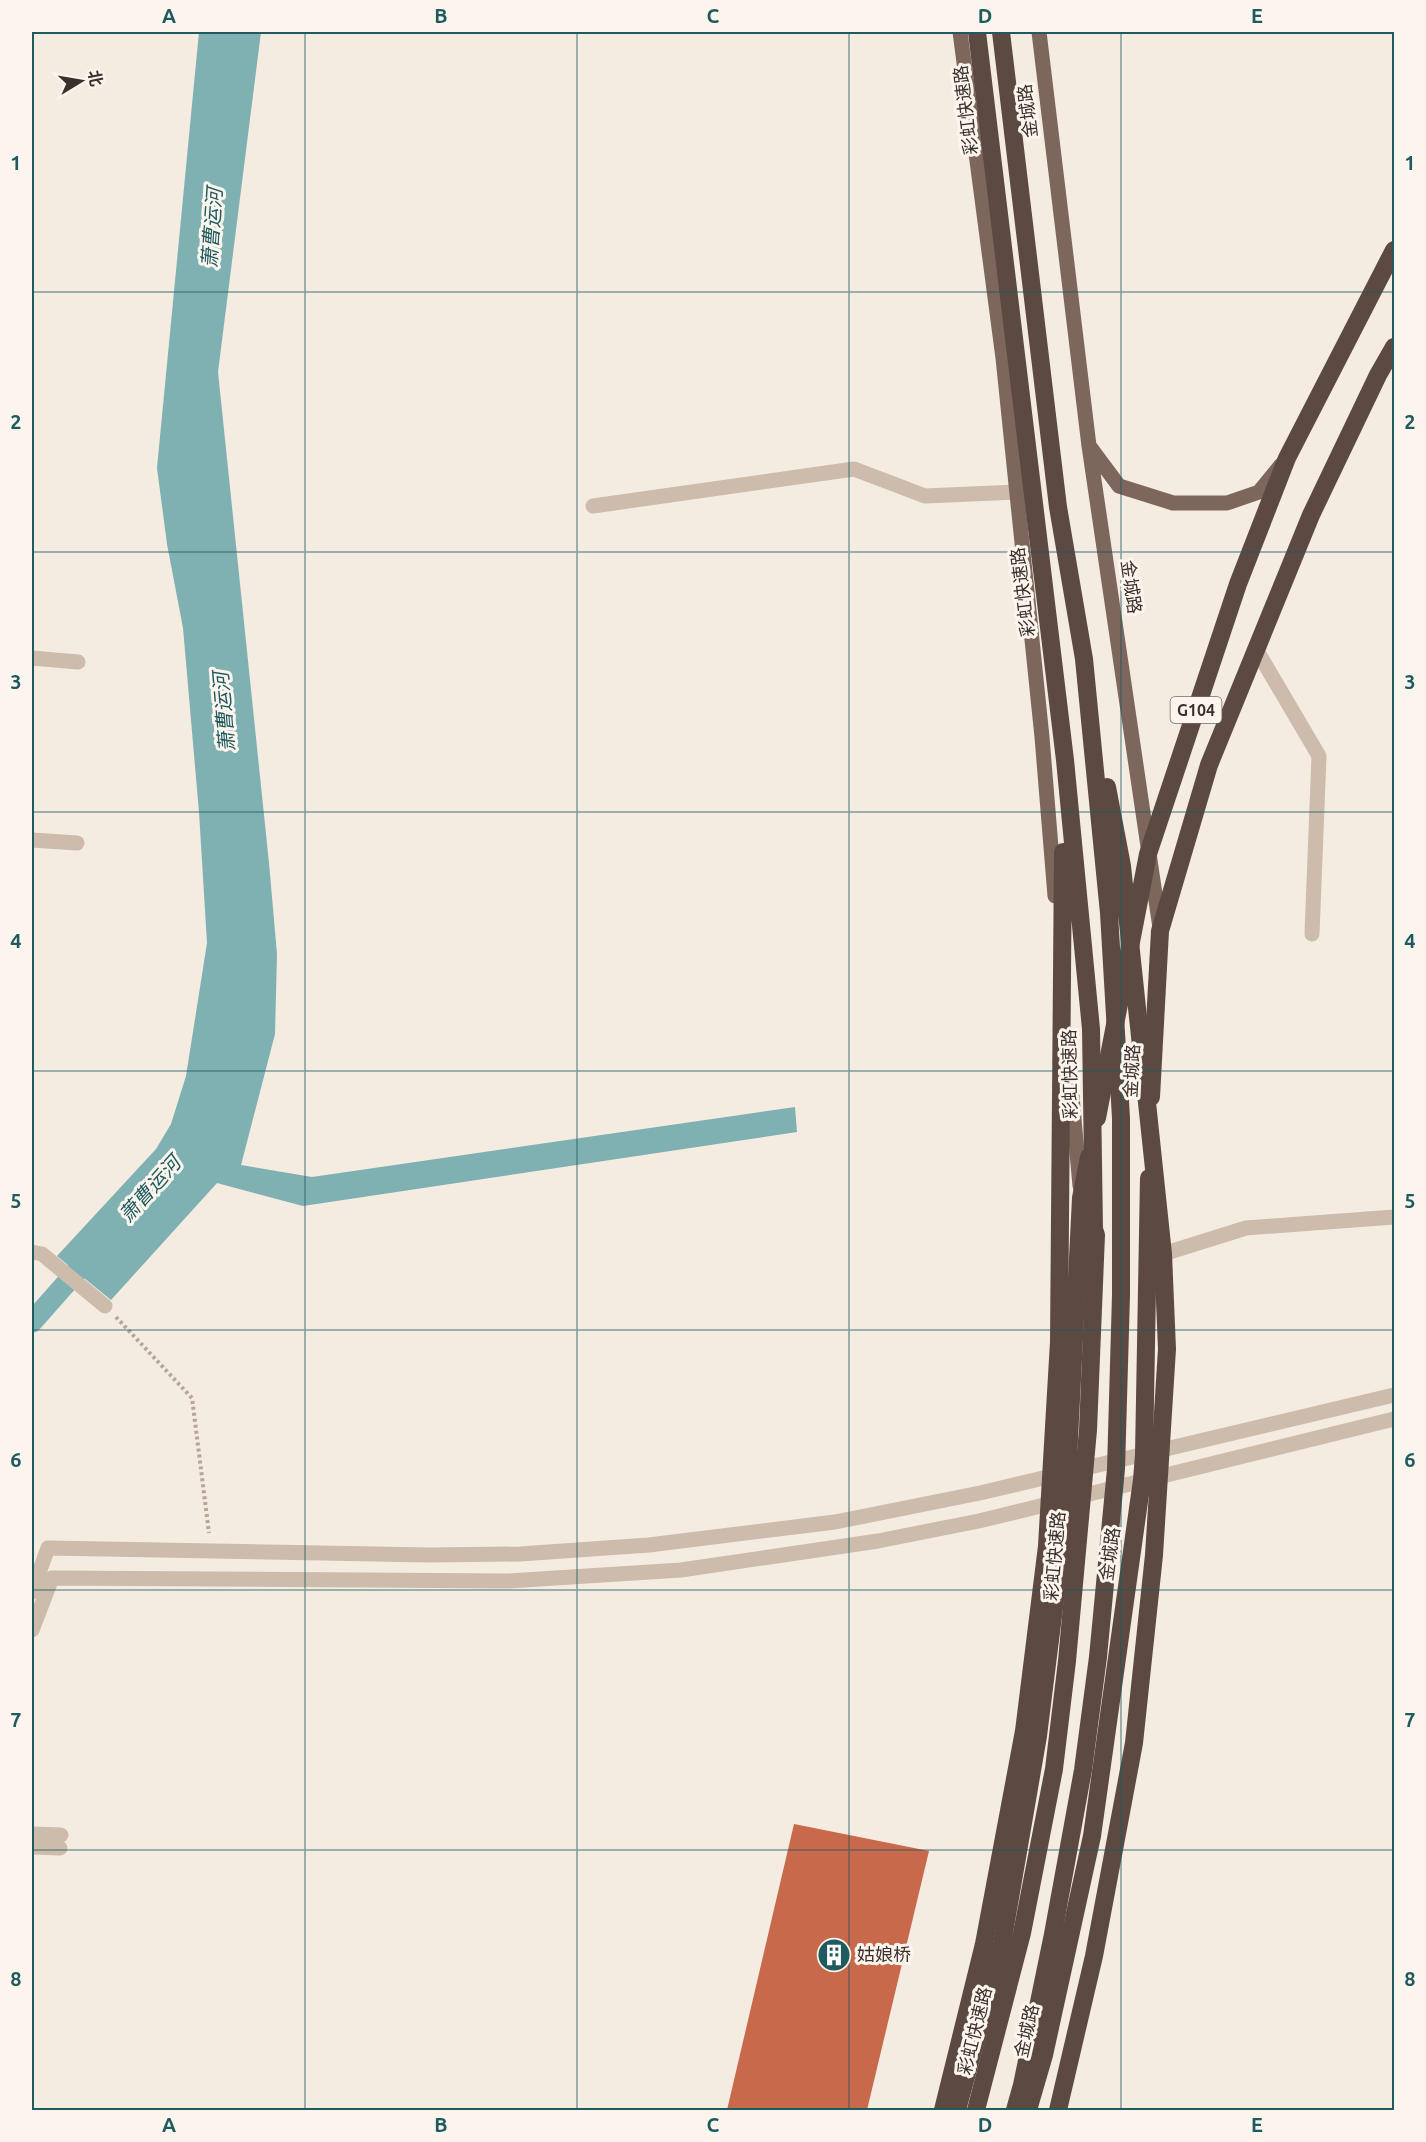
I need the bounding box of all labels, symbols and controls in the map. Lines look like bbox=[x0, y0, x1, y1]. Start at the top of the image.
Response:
text: A bbox=[162, 4, 176, 27]
text: B bbox=[434, 4, 448, 27]
text: C bbox=[707, 4, 720, 27]
text: D bbox=[978, 4, 992, 27]
text: E bbox=[1251, 4, 1263, 27]
north arrow bbox=[51, 51, 111, 111]
street label: 彩虹快速路 bbox=[950, 64, 980, 156]
text: 北 bbox=[85, 69, 106, 88]
street label: 金城路 bbox=[1014, 83, 1040, 139]
text: 1 bbox=[10, 151, 22, 174]
text: 1 bbox=[1404, 151, 1416, 174]
water label: 萧曹运河 bbox=[197, 183, 226, 269]
text: 2 bbox=[10, 410, 22, 433]
text: 2 bbox=[1404, 410, 1416, 433]
street label: 彩虹快速路 bbox=[1007, 546, 1037, 638]
street label: 金城路 bbox=[1118, 559, 1146, 615]
water label: 萧曹运河 bbox=[208, 667, 238, 753]
text: 3 bbox=[10, 670, 22, 693]
text: 3 bbox=[1404, 670, 1416, 693]
road number: G104 bbox=[1170, 697, 1222, 723]
text: 4 bbox=[10, 929, 22, 952]
text: 4 bbox=[1404, 929, 1416, 952]
street label: 彩虹快速路 bbox=[1058, 1029, 1080, 1119]
street label: 金城路 bbox=[1120, 1043, 1142, 1098]
water label: 萧曹运河 bbox=[114, 1148, 188, 1226]
text: 5 bbox=[10, 1189, 22, 1212]
text: 5 bbox=[1404, 1189, 1416, 1212]
text: 6 bbox=[10, 1448, 22, 1471]
text: 6 bbox=[1404, 1448, 1416, 1471]
street label: 彩虹快速路 bbox=[1040, 1510, 1068, 1602]
street label: 金城路 bbox=[1095, 1526, 1123, 1582]
text: 7 bbox=[10, 1708, 22, 1731]
text: 7 bbox=[1404, 1708, 1416, 1731]
building icon: 姑娘桥 bbox=[816, 1937, 852, 1973]
place label: 姑娘桥 bbox=[857, 1944, 911, 1964]
text: 8 bbox=[10, 1967, 22, 1990]
text: 8 bbox=[1404, 1967, 1416, 1990]
street label: 彩虹快速路 bbox=[953, 1985, 995, 2077]
street label: 金城路 bbox=[1010, 2002, 1042, 2059]
text: A bbox=[162, 2113, 176, 2136]
text: B bbox=[434, 2113, 448, 2136]
text: C bbox=[707, 2113, 720, 2136]
text: D bbox=[978, 2113, 992, 2136]
text: E bbox=[1251, 2113, 1263, 2136]

